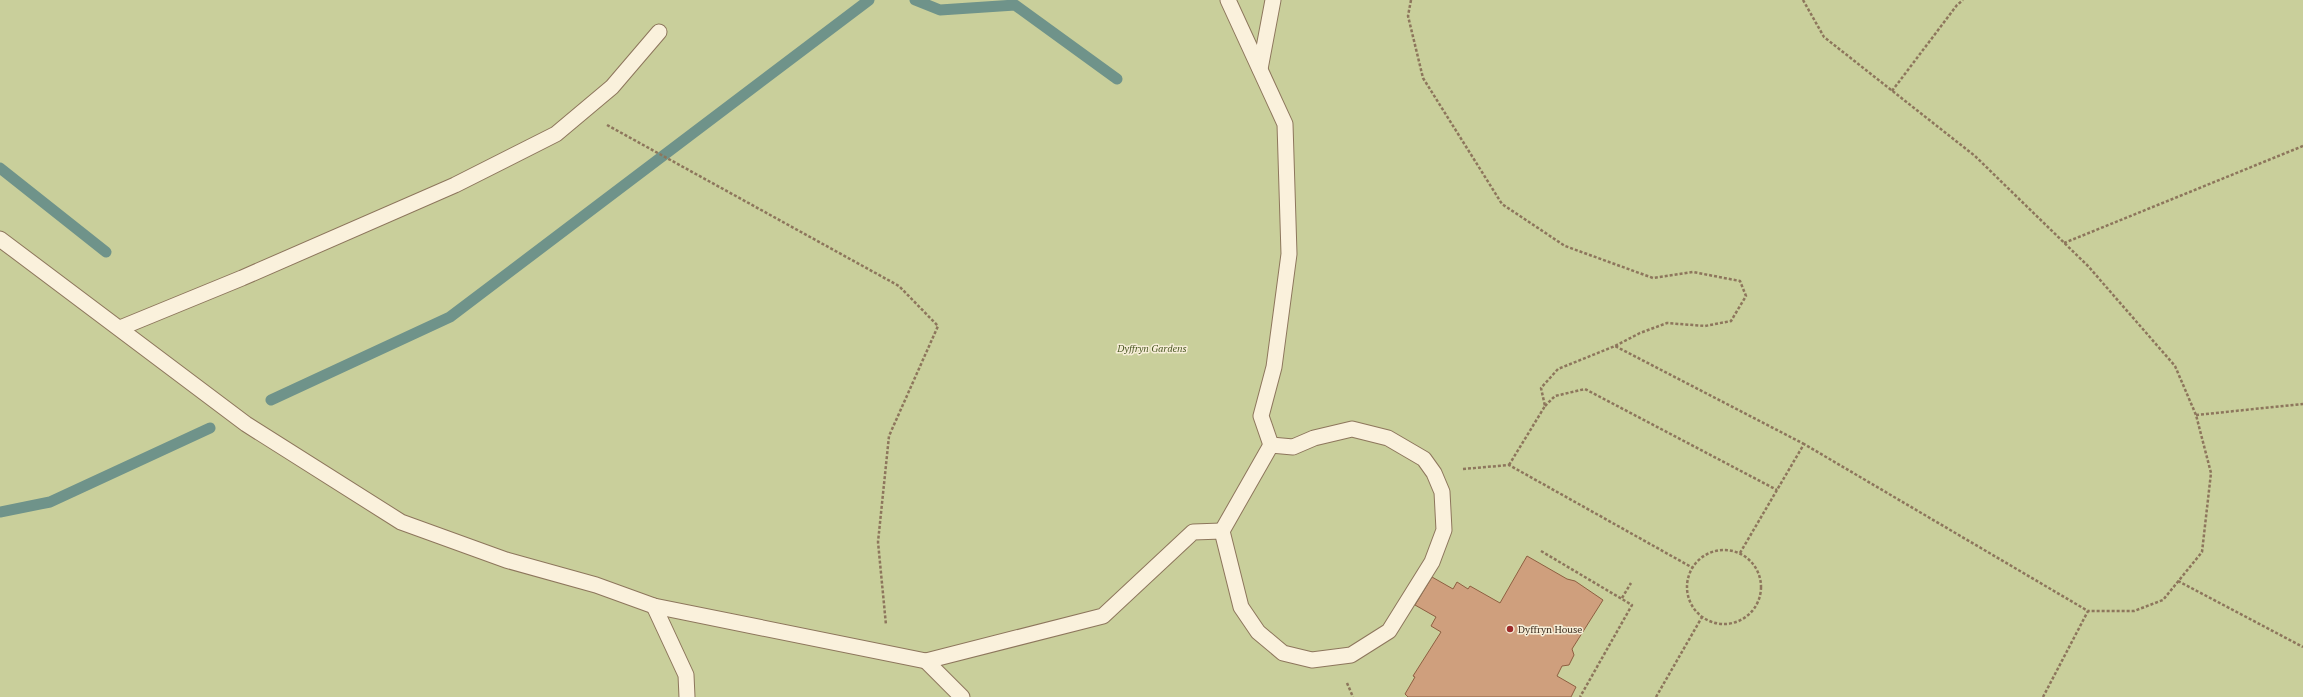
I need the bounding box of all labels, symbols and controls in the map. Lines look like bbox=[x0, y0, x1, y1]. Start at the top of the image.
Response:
park label: Dyffryn Gardens bbox=[1116, 342, 1187, 355]
place label: Dyffryn House bbox=[1518, 623, 1582, 636]
marker: Dyffryn House bbox=[1505, 624, 1515, 634]

